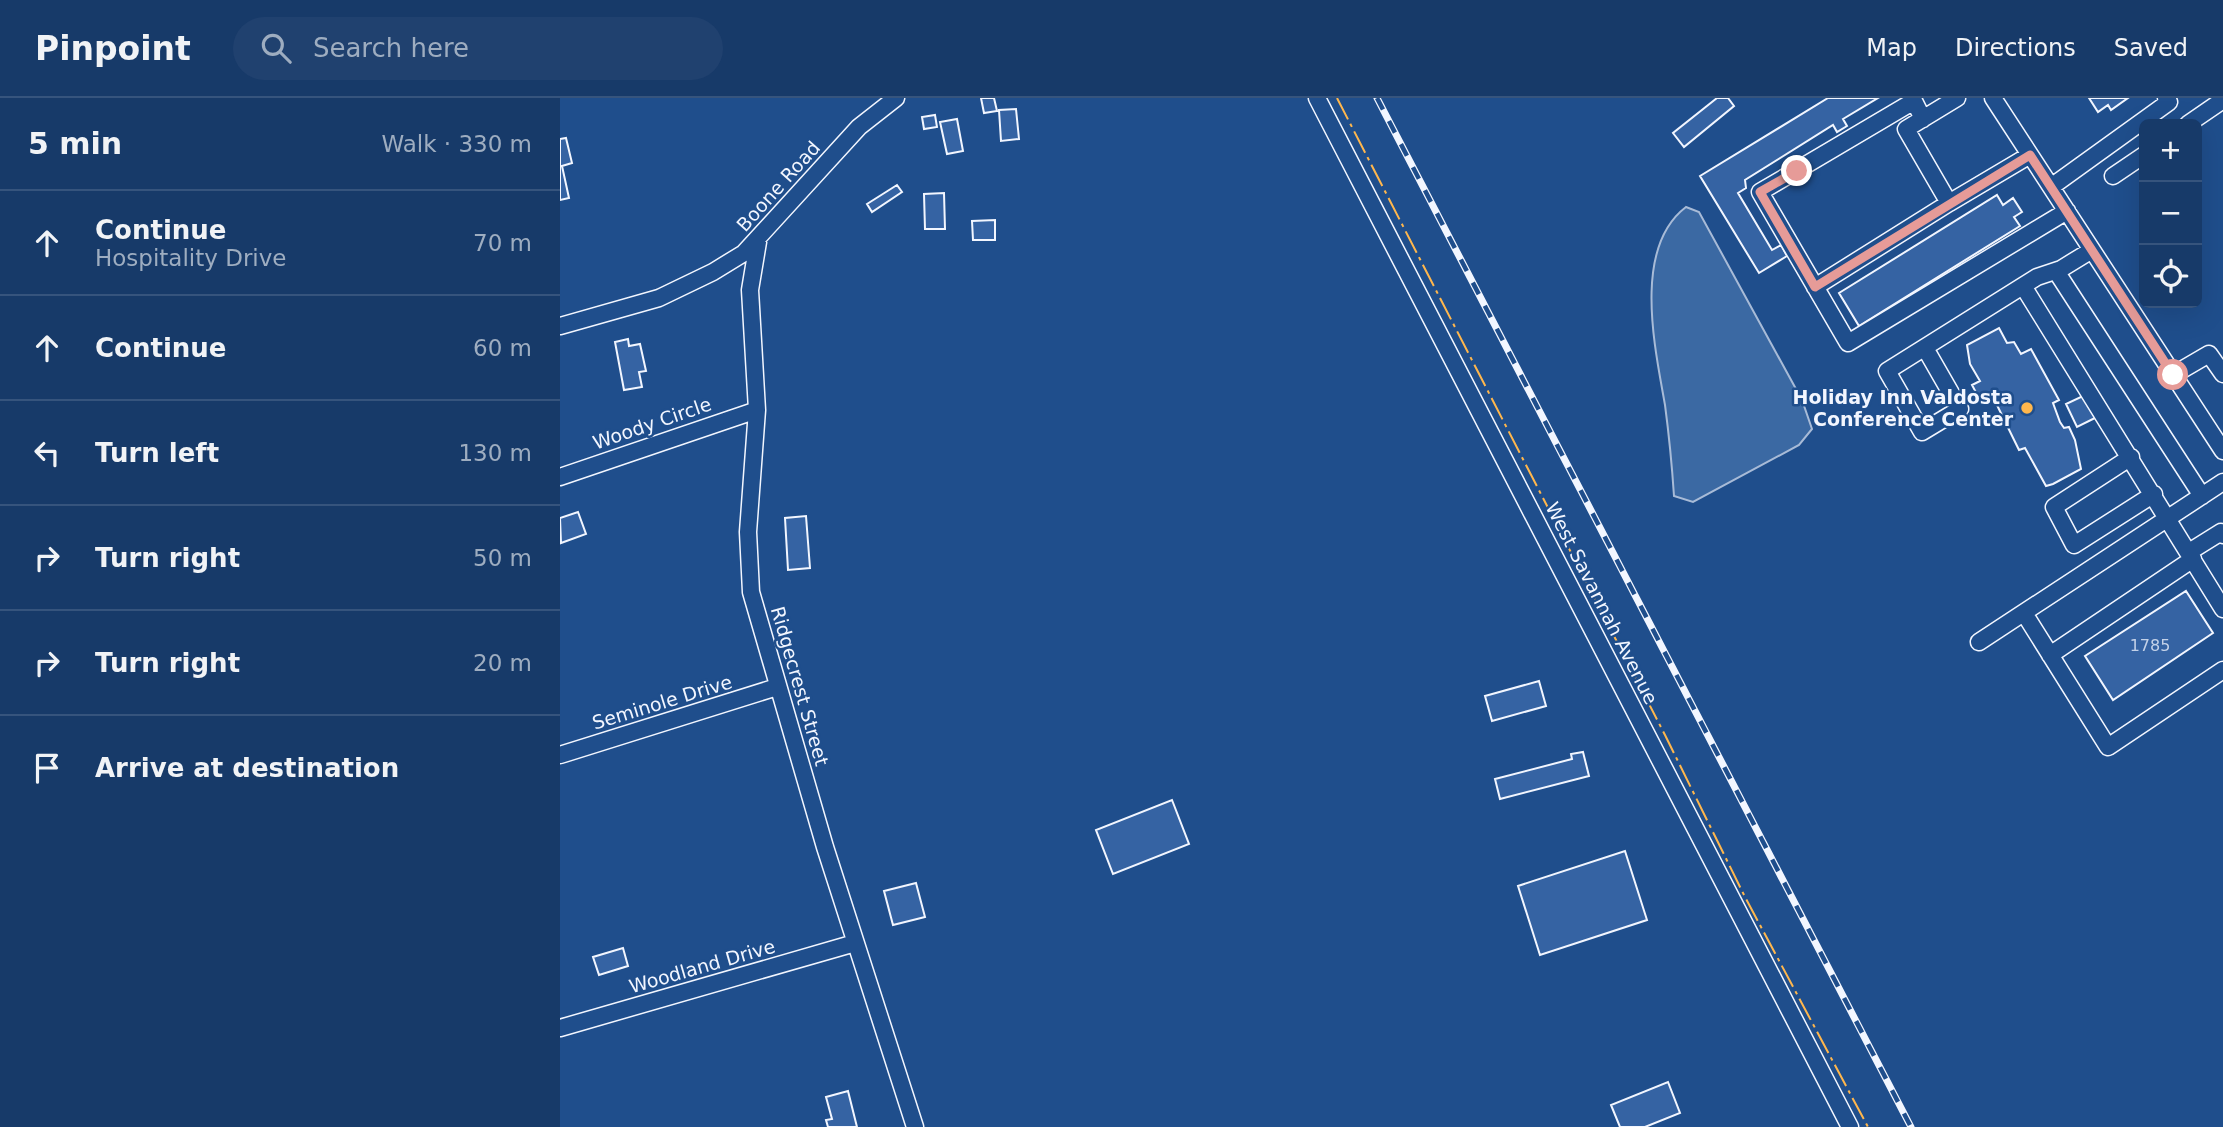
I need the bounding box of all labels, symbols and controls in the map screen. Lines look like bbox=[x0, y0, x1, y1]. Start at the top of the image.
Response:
search box bbox=[233, 17, 723, 80]
text: Pinpoint bbox=[35, 29, 191, 68]
icon: search bbox=[257, 29, 295, 67]
text: Search here bbox=[313, 33, 469, 63]
text: Map bbox=[1866, 34, 1917, 62]
text: Directions bbox=[1955, 34, 2076, 62]
text: Saved bbox=[2114, 34, 2188, 62]
map controls bbox=[2139, 119, 2202, 308]
button: + bbox=[2139, 119, 2202, 182]
text: 5 min bbox=[28, 126, 122, 161]
text: Walk · 330 m bbox=[381, 131, 532, 157]
street label: Boone Road bbox=[732, 136, 824, 236]
route end bbox=[1781, 155, 1812, 186]
button: − bbox=[2139, 182, 2202, 245]
text: Continue bbox=[95, 215, 226, 245]
icon: ahead bbox=[28, 224, 66, 262]
text: 70 m bbox=[473, 230, 532, 256]
text: Hospitality Drive bbox=[95, 245, 287, 271]
button: locate bbox=[2139, 245, 2202, 308]
icon: ahead bbox=[28, 329, 66, 367]
text: Continue bbox=[95, 333, 226, 363]
text: 60 m bbox=[473, 335, 532, 361]
route start bbox=[2157, 359, 2188, 390]
place label: Holiday Inn Valdosta Conference Center bbox=[1793, 386, 2014, 430]
street label: Woody Circle bbox=[590, 392, 714, 454]
marker: Holiday Inn Valdosta Conference Center bbox=[2019, 400, 2035, 416]
icon: left bbox=[28, 434, 66, 472]
text: Turn left bbox=[95, 438, 219, 468]
text: 130 m bbox=[458, 440, 532, 466]
street label: West Savannah Avenue bbox=[1541, 498, 1663, 708]
icon: right bbox=[28, 539, 66, 577]
text: Turn right bbox=[95, 543, 240, 573]
text: 50 m bbox=[473, 545, 532, 571]
street label: Ridgecrest Street bbox=[767, 604, 833, 768]
house number: 1785 bbox=[2130, 636, 2170, 655]
icon: right bbox=[28, 644, 66, 682]
text: Turn right bbox=[95, 648, 240, 678]
text: 20 m bbox=[473, 650, 532, 676]
street label: Seminole Drive bbox=[590, 670, 734, 734]
icon: arrive bbox=[28, 749, 66, 787]
text: Arrive at destination bbox=[95, 753, 399, 783]
street label: Woodland Drive bbox=[627, 935, 777, 997]

